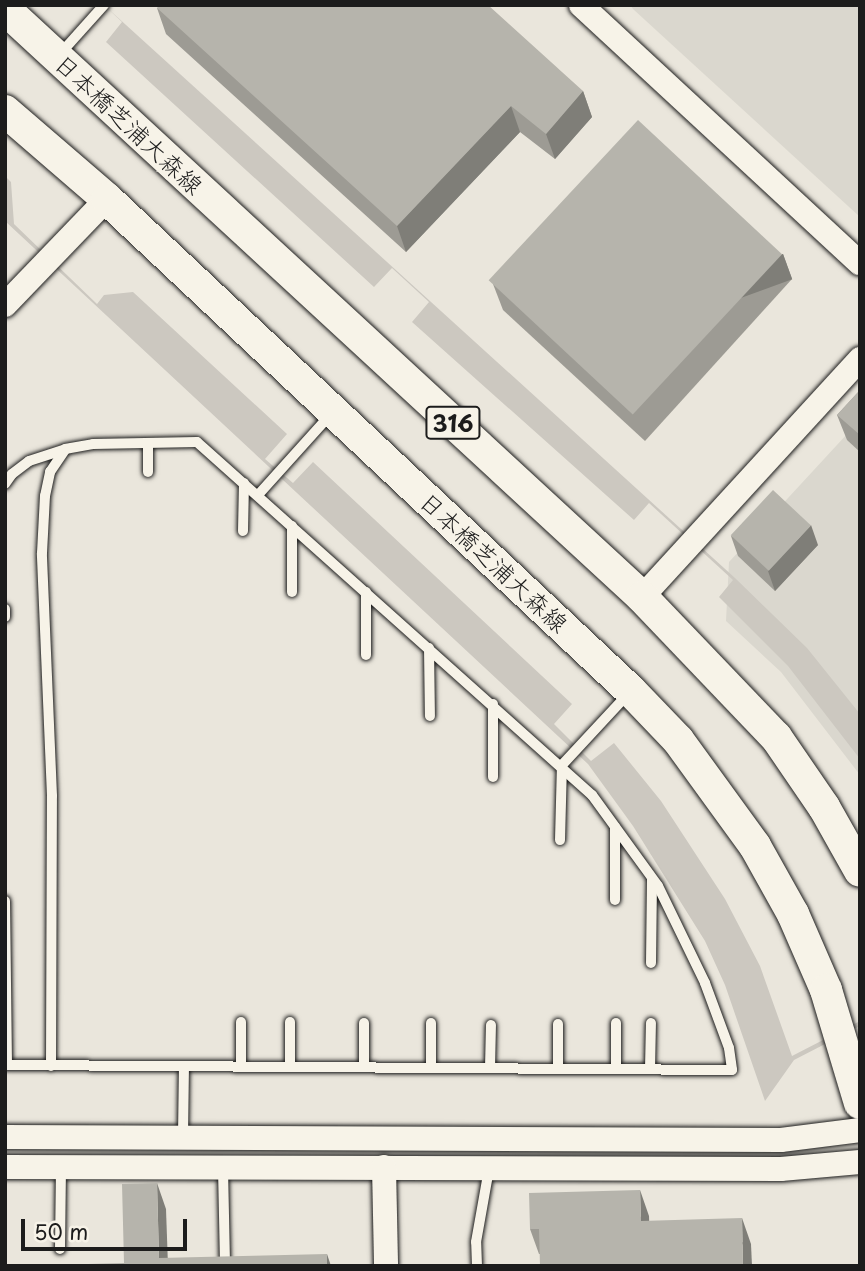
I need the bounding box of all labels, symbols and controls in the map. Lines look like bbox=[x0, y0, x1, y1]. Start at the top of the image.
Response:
street label: 日本橋芝浦大森線 bbox=[49, 48, 209, 200]
road number: 316 bbox=[425, 404, 481, 442]
street label: 日本橋芝浦大森線 bbox=[414, 486, 574, 638]
scale bar bbox=[24, 1204, 191, 1248]
text: 50 m bbox=[34, 1215, 88, 1247]

